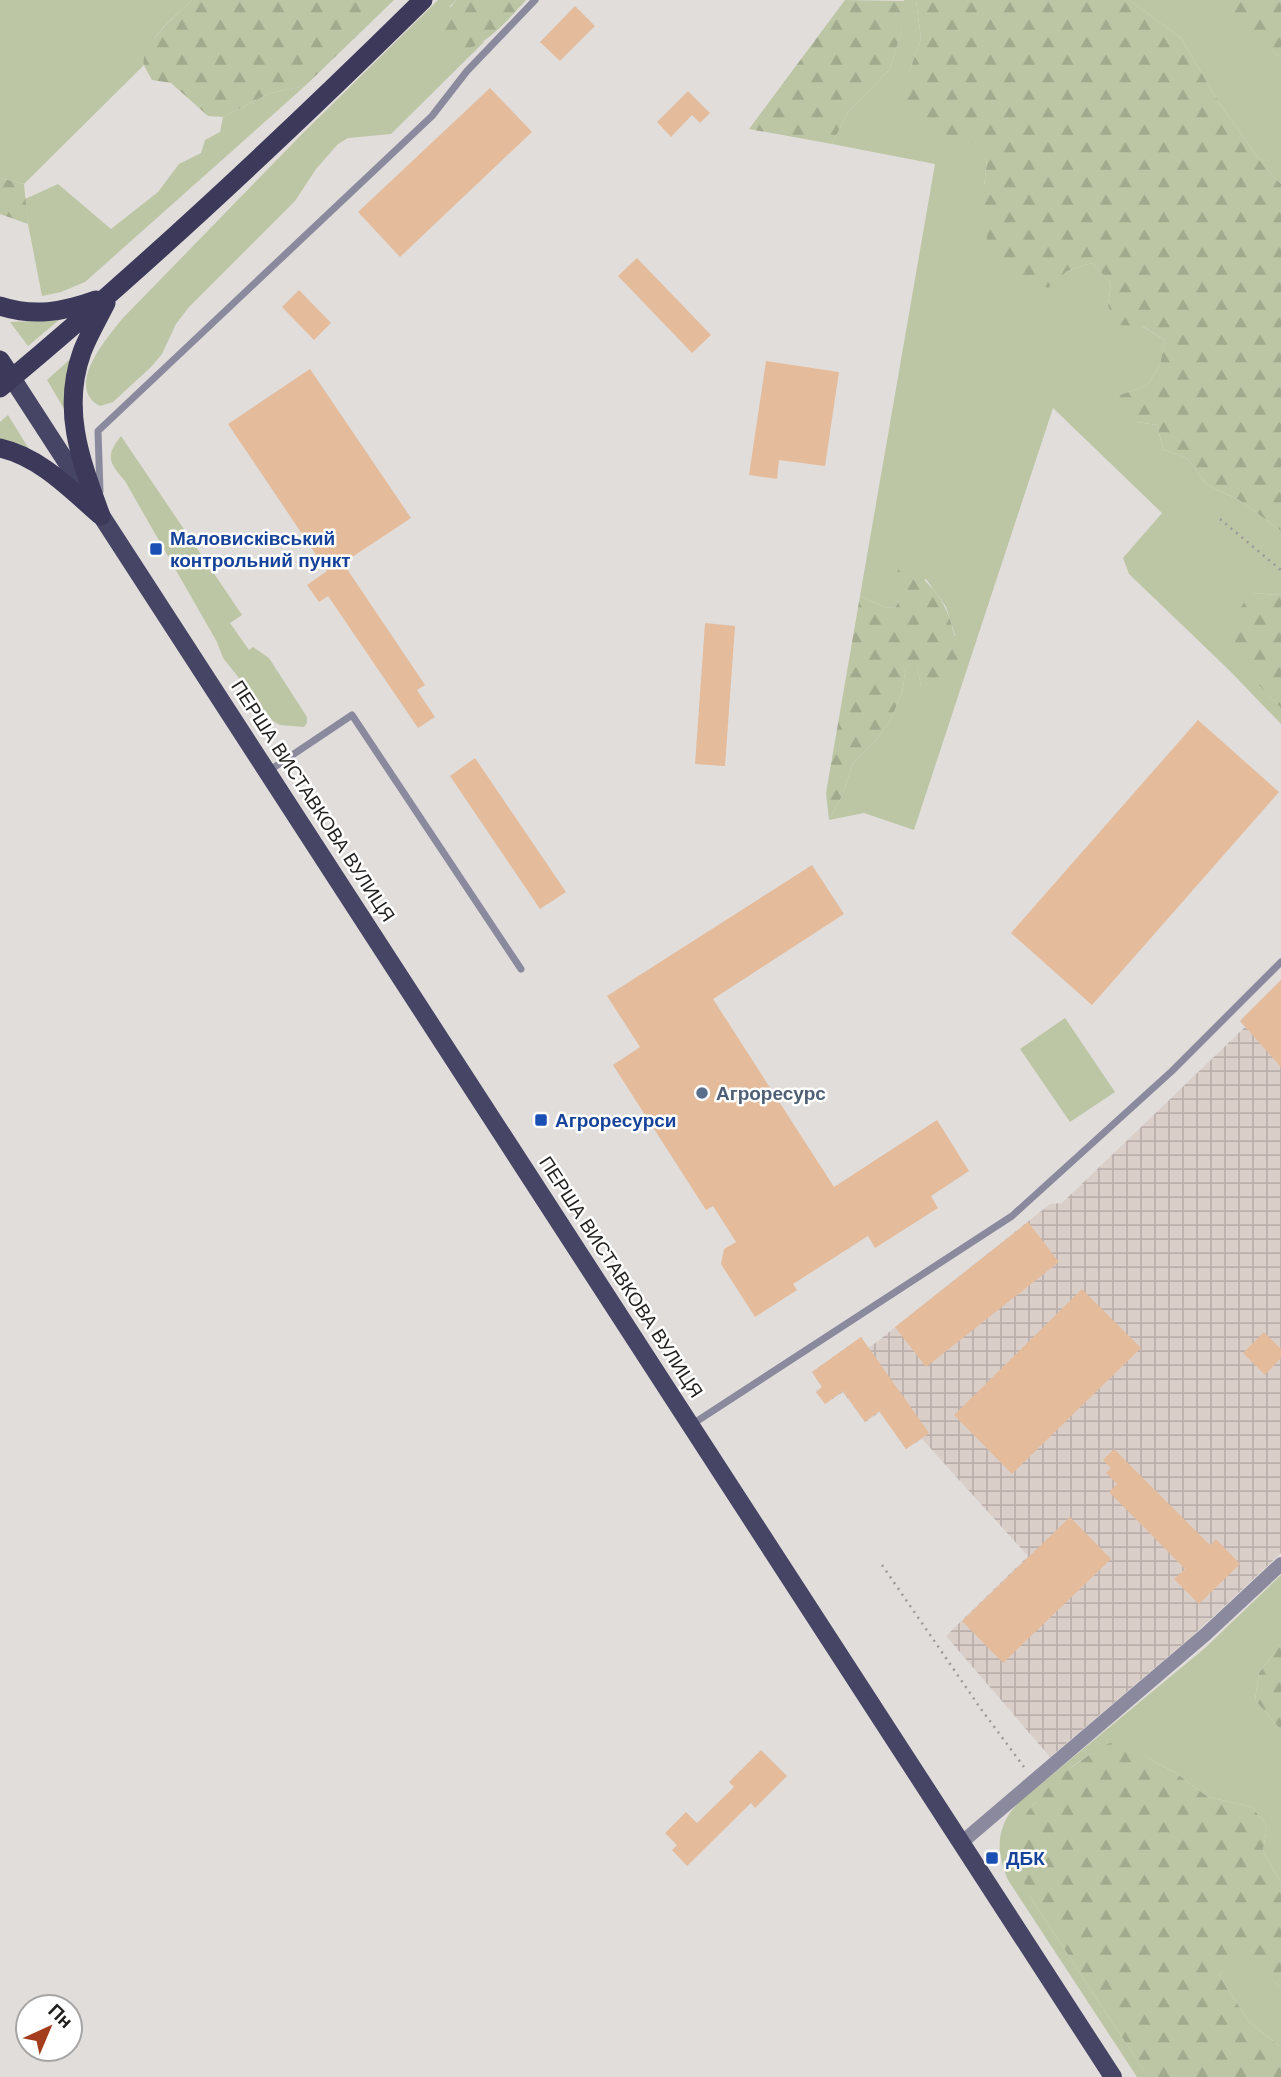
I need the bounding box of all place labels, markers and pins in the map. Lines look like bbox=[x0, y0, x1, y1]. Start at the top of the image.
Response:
place label: Маловисківський контрольний пункт bbox=[170, 528, 351, 571]
marker: Маловисківський контрольний пункт bbox=[148, 541, 164, 557]
place label: Агроресурс bbox=[716, 1083, 826, 1104]
marker: Агроресурс bbox=[694, 1085, 710, 1101]
place label: Агроресурси bbox=[555, 1110, 677, 1131]
marker: Агроресурси bbox=[533, 1112, 549, 1128]
place label: ДБК bbox=[1006, 1848, 1045, 1869]
marker: ДБК bbox=[984, 1850, 1000, 1866]

